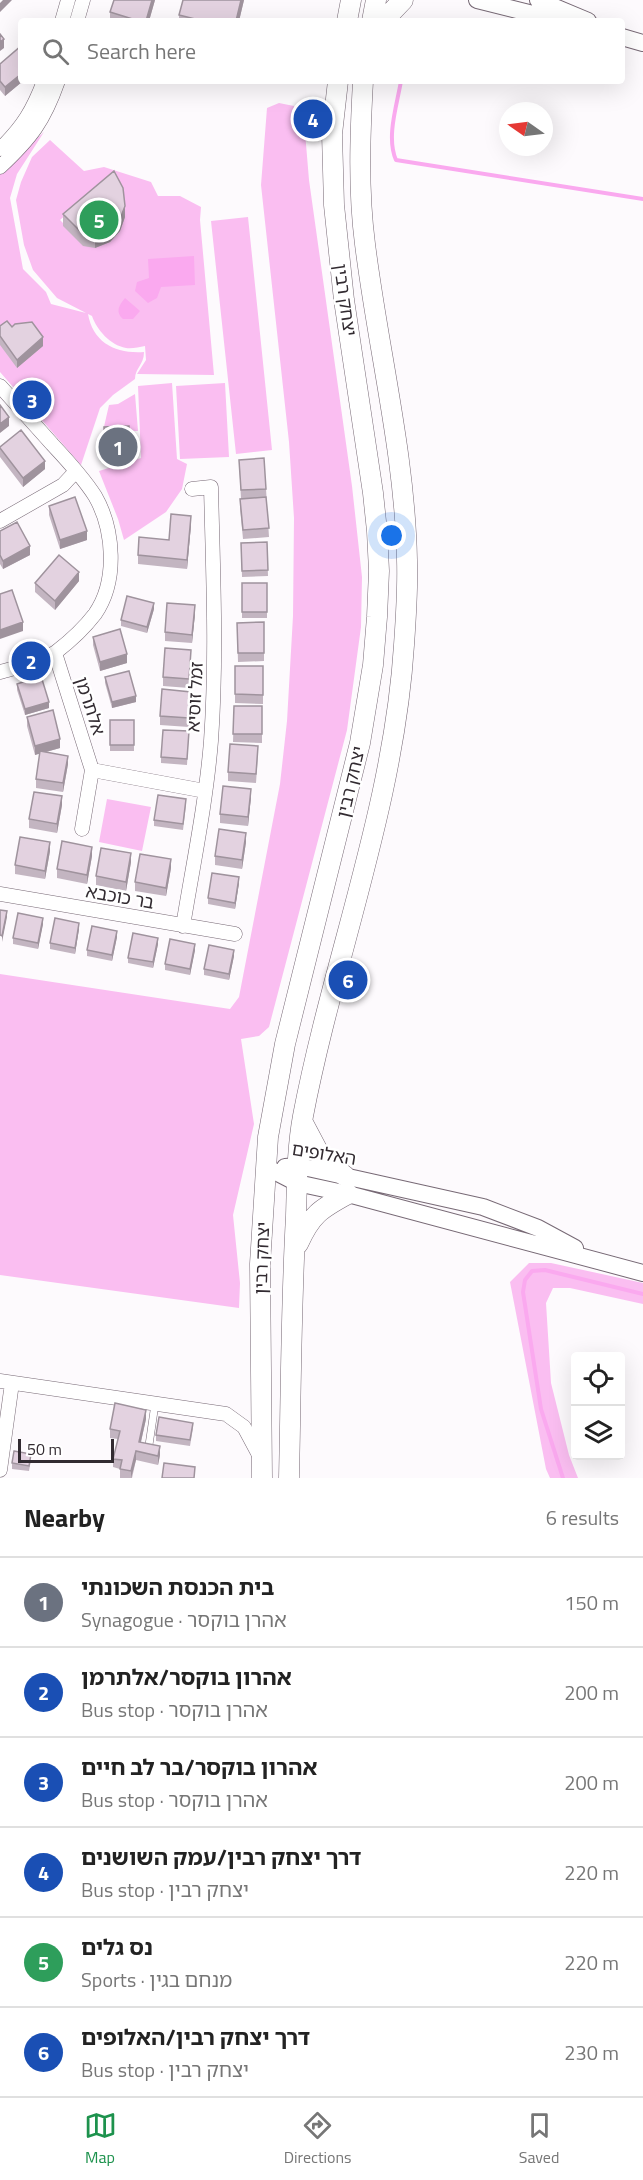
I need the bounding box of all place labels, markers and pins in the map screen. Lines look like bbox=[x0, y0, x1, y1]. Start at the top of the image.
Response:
pin: 4 bbox=[294, 96, 332, 142]
pin: 5 bbox=[80, 198, 118, 242]
pin: 3 bbox=[12, 378, 51, 422]
pin: 1 bbox=[98, 424, 138, 470]
pin: 2 bbox=[12, 638, 51, 684]
pin: 6 bbox=[328, 958, 368, 1002]

